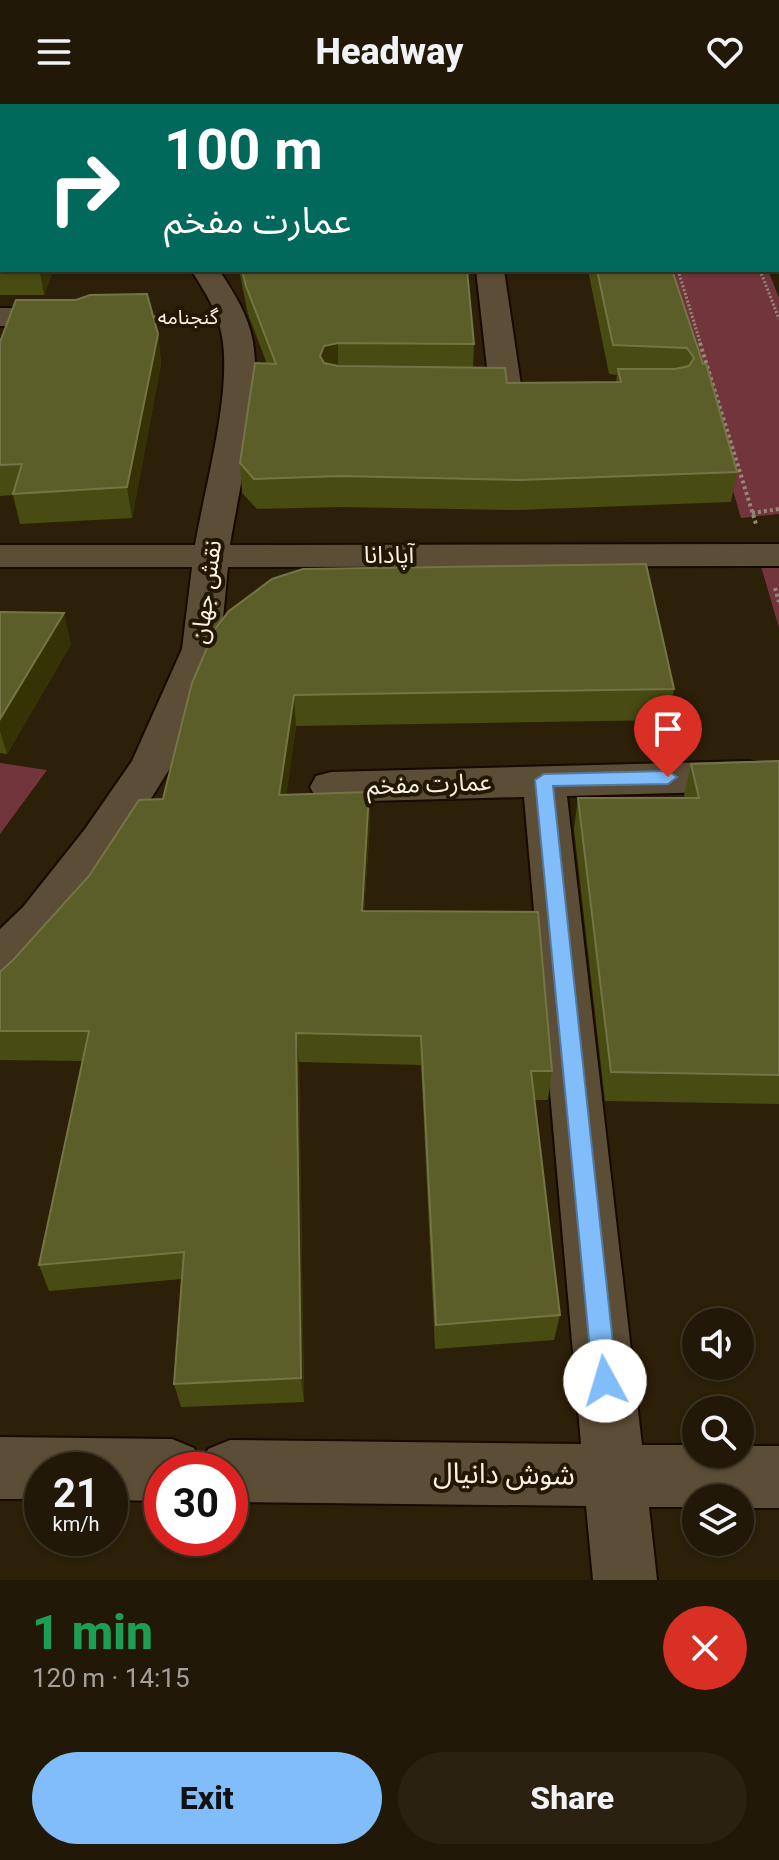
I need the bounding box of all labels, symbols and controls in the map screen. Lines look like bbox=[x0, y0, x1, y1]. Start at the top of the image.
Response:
icon: menu bbox=[32, 30, 76, 74]
icon: heart bbox=[703, 30, 747, 74]
text: Headway bbox=[316, 31, 463, 73]
text: 100 m bbox=[164, 117, 323, 183]
icon: right bbox=[32, 136, 136, 240]
text: عمارت مفخم bbox=[164, 200, 351, 242]
street label: گنجنامه bbox=[158, 305, 219, 329]
street label: نقش جهان bbox=[185, 538, 227, 646]
street label: آپادانا bbox=[364, 541, 415, 570]
pin bbox=[634, 695, 702, 777]
icon: arrive bbox=[646, 707, 690, 751]
street label: عمارت مفخم bbox=[366, 768, 492, 803]
map controls bbox=[682, 1308, 754, 1556]
button: sound bbox=[682, 1308, 754, 1380]
position arrow bbox=[563, 1339, 647, 1423]
button: search bbox=[682, 1396, 754, 1468]
speed limit sign: 30 bbox=[144, 1452, 248, 1556]
street label: شوش دانیال bbox=[433, 1456, 575, 1492]
text: 21 bbox=[53, 1470, 99, 1517]
button: layers bbox=[682, 1484, 754, 1556]
text: km/h bbox=[53, 1512, 99, 1536]
text: 1 min bbox=[32, 1604, 153, 1661]
button: close bbox=[663, 1606, 747, 1690]
text: 120 m · 14:15 bbox=[32, 1663, 190, 1693]
button: Exit bbox=[32, 1752, 382, 1844]
button: Share bbox=[398, 1752, 747, 1844]

